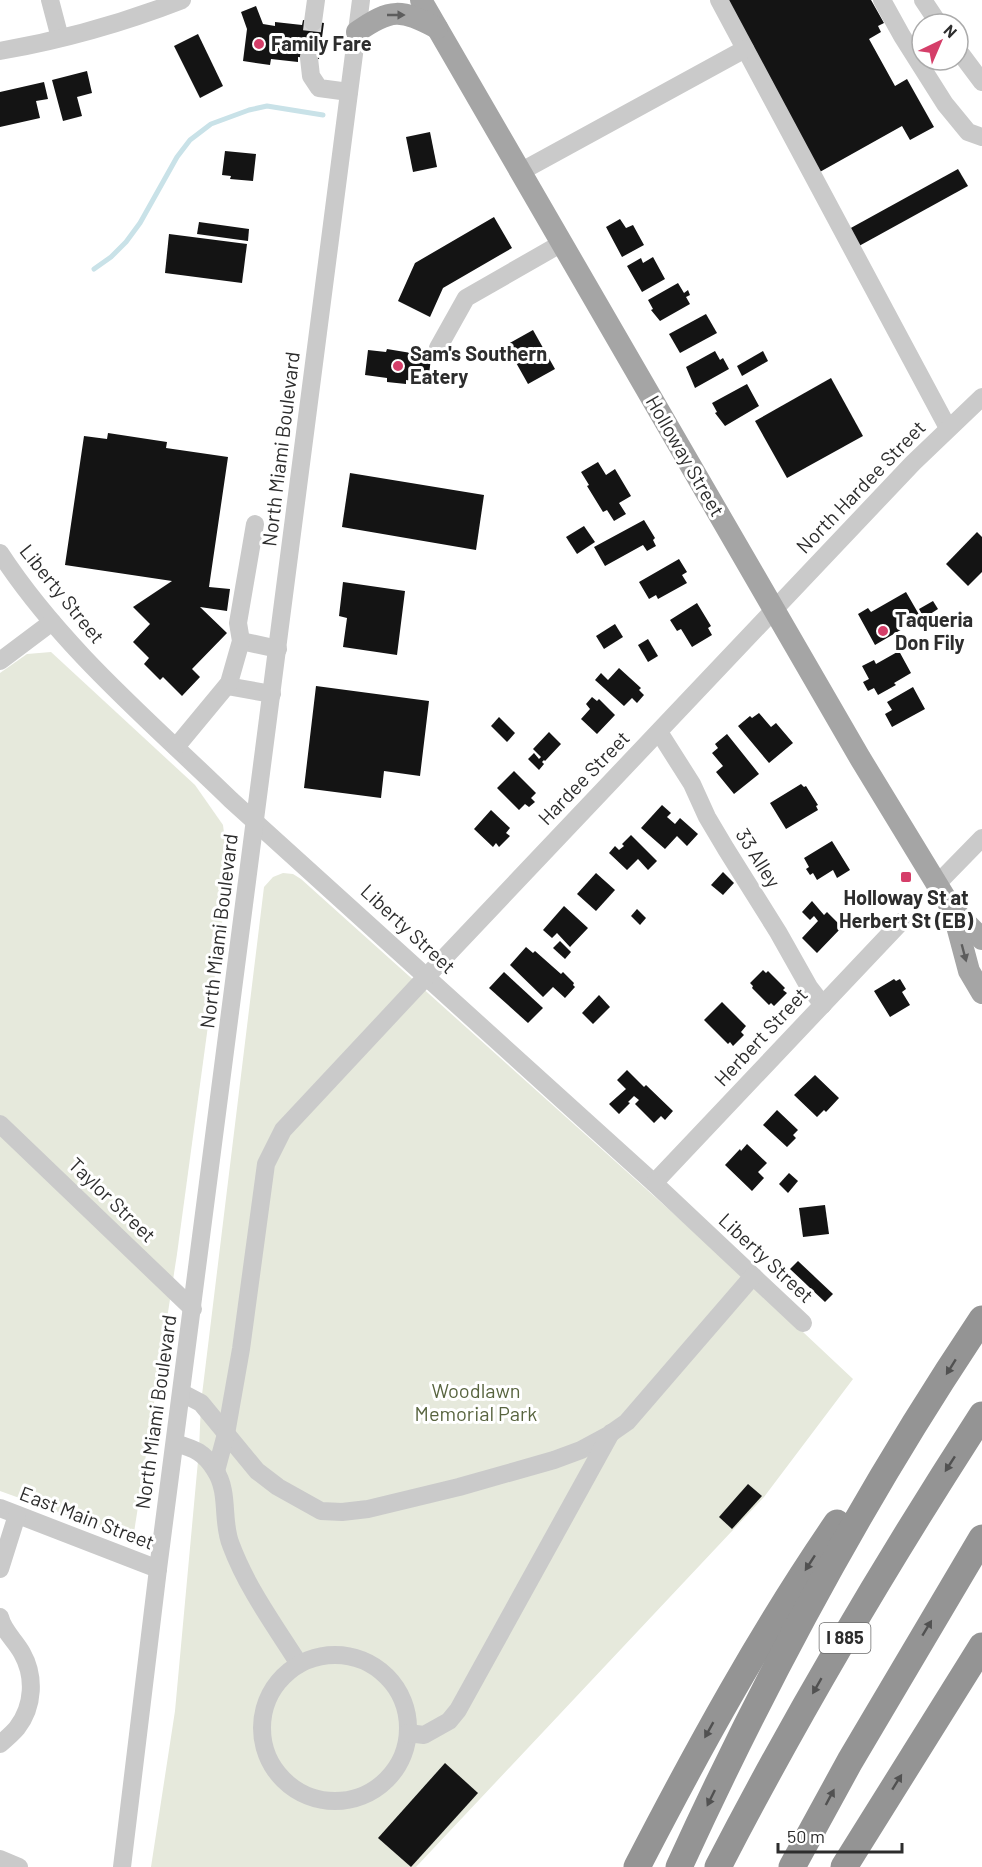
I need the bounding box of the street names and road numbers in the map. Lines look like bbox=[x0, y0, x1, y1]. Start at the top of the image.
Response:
street label: North Miami Boulevard bbox=[256, 350, 304, 548]
street label: Holloway Street bbox=[642, 391, 730, 520]
street label: North Hardee Street bbox=[791, 415, 930, 558]
street label: Liberty Street bbox=[16, 539, 110, 648]
street label: Hardee Street bbox=[533, 725, 634, 829]
street label: 33 Alley bbox=[731, 823, 786, 892]
street label: North Miami Boulevard bbox=[194, 832, 242, 1030]
street label: Liberty Street bbox=[356, 878, 461, 978]
street label: Herbert Street bbox=[709, 982, 812, 1091]
street label: Taylor Street bbox=[64, 1152, 161, 1247]
street label: Liberty Street bbox=[714, 1207, 819, 1307]
street label: North Miami Boulevard bbox=[129, 1313, 181, 1511]
street label: East Main Street bbox=[17, 1480, 158, 1554]
road number: I 885 bbox=[820, 1623, 870, 1653]

